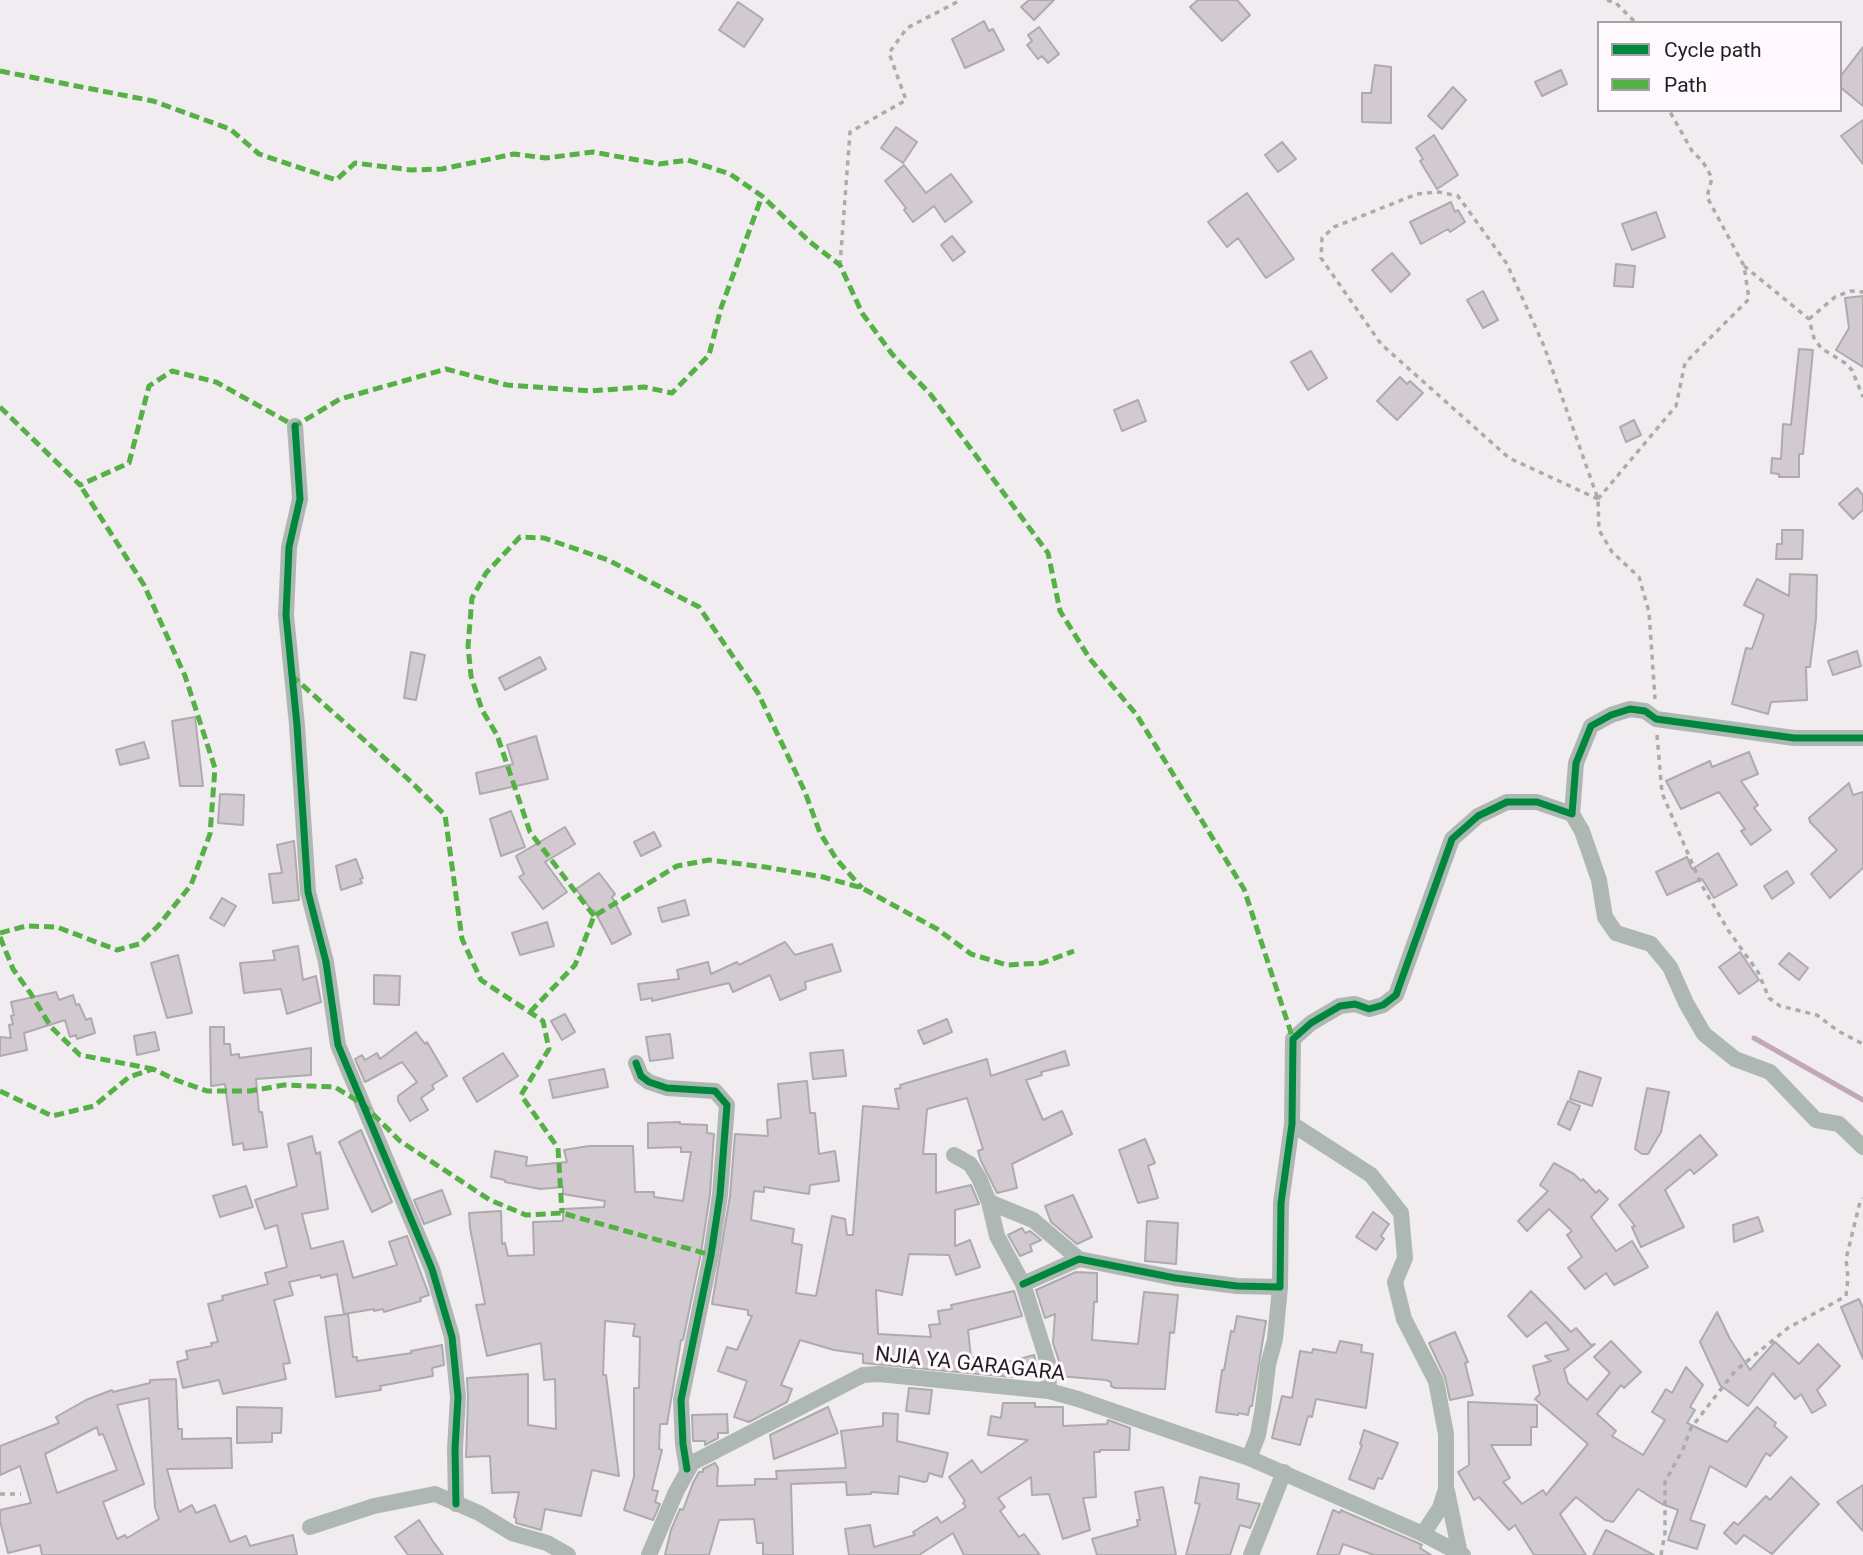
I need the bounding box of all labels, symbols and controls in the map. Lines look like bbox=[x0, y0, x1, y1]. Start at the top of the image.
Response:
legend bbox=[1597, 21, 1842, 112]
text: Cycle path bbox=[1664, 38, 1762, 62]
text: Path bbox=[1664, 73, 1707, 97]
street label: NJIA YA GARAGARA bbox=[874, 1342, 1066, 1388]

